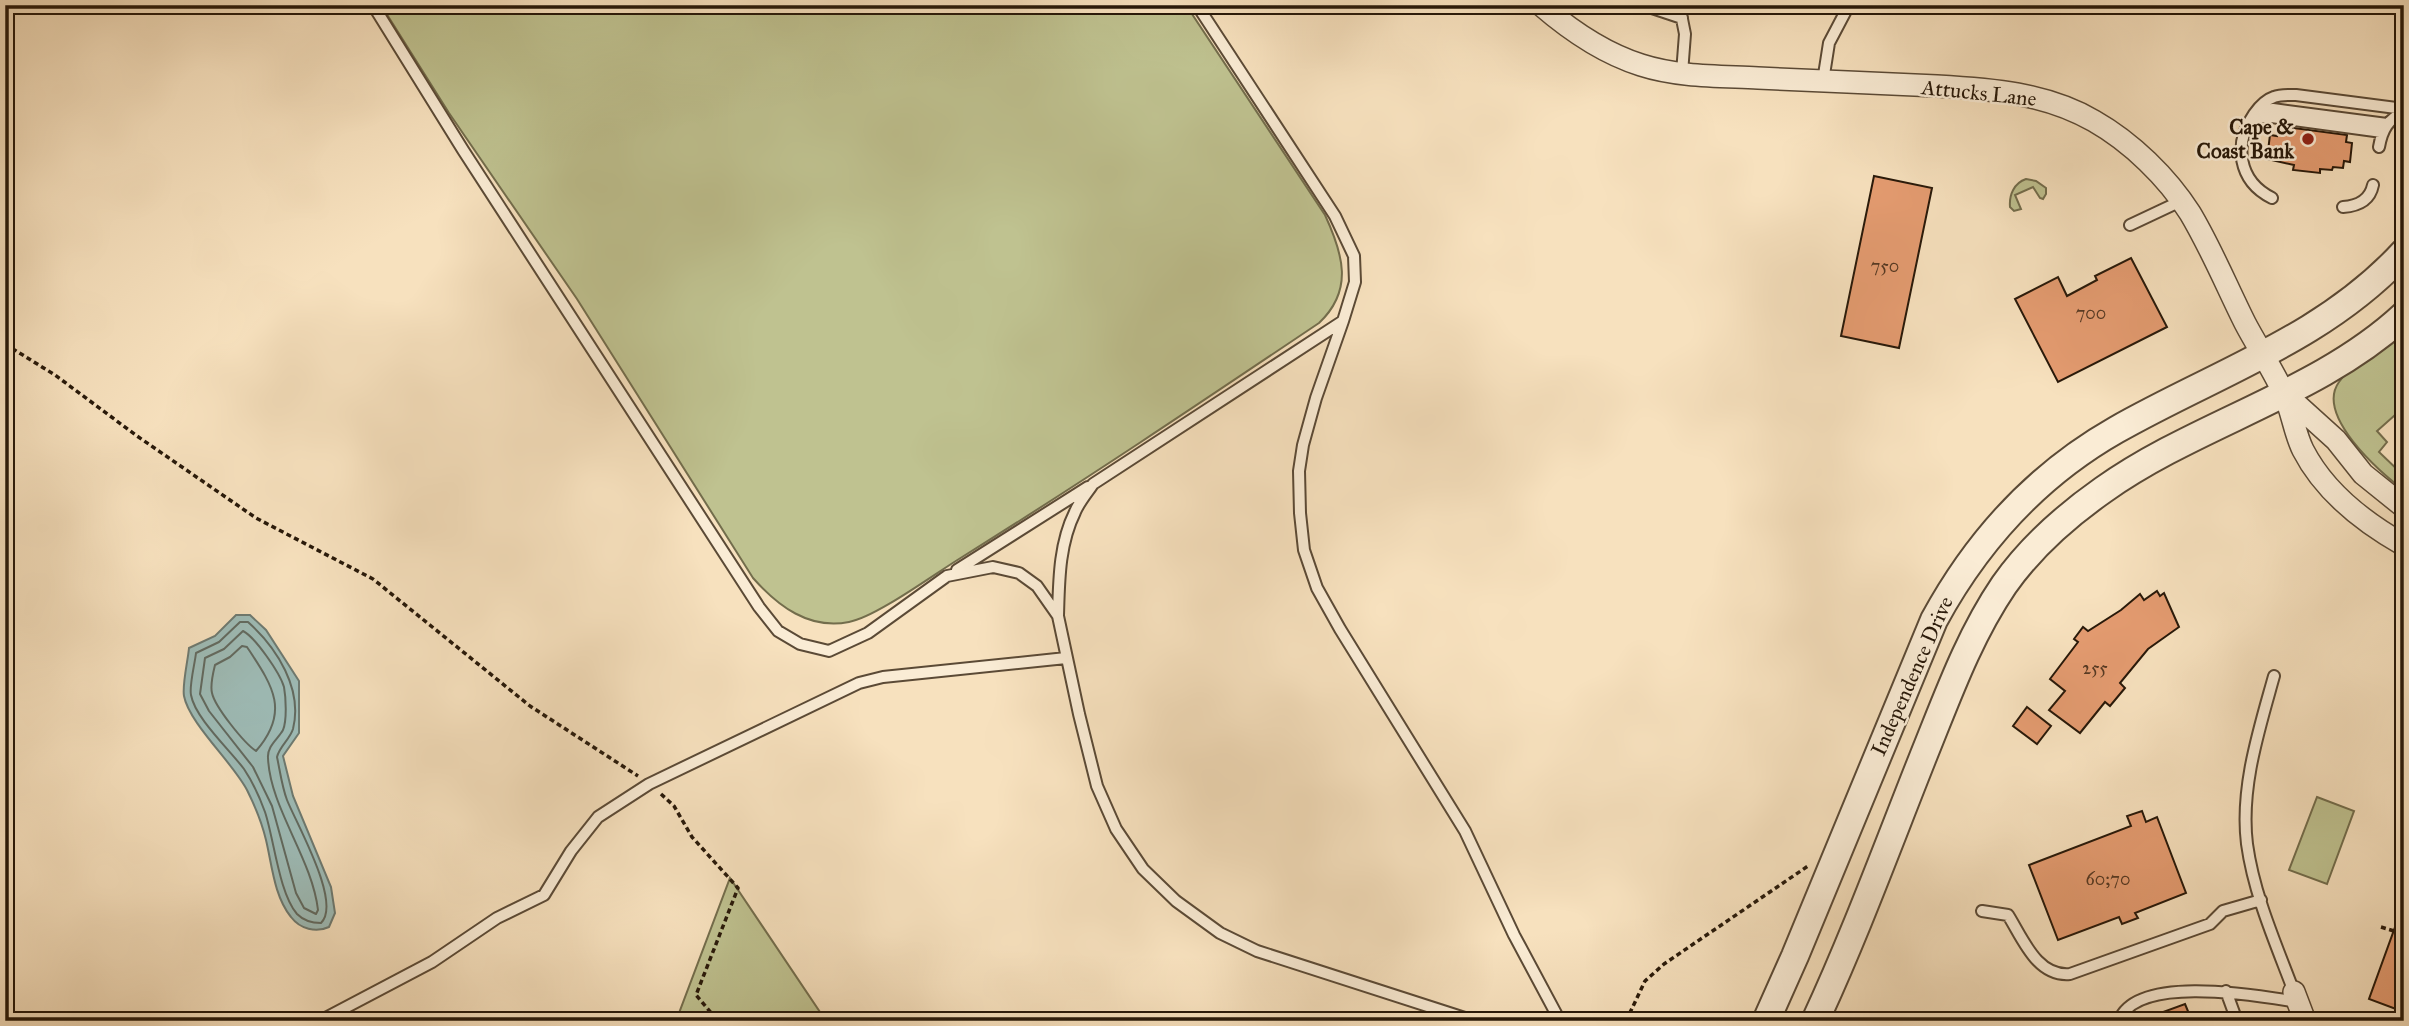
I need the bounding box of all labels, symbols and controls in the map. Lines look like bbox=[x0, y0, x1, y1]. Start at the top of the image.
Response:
street label: Attucks Lane bbox=[1919, 74, 2038, 112]
place label: Cape & Coast Bank bbox=[2197, 114, 2295, 164]
marker: Cape & Coast Bank bbox=[2300, 131, 2316, 147]
house number: 750 bbox=[1871, 255, 1899, 277]
house number: 700 bbox=[2076, 302, 2106, 324]
street label: Independence Drive bbox=[1865, 592, 1959, 760]
house number: 255 bbox=[2082, 657, 2108, 679]
house number: 60;70 bbox=[2086, 868, 2130, 890]

